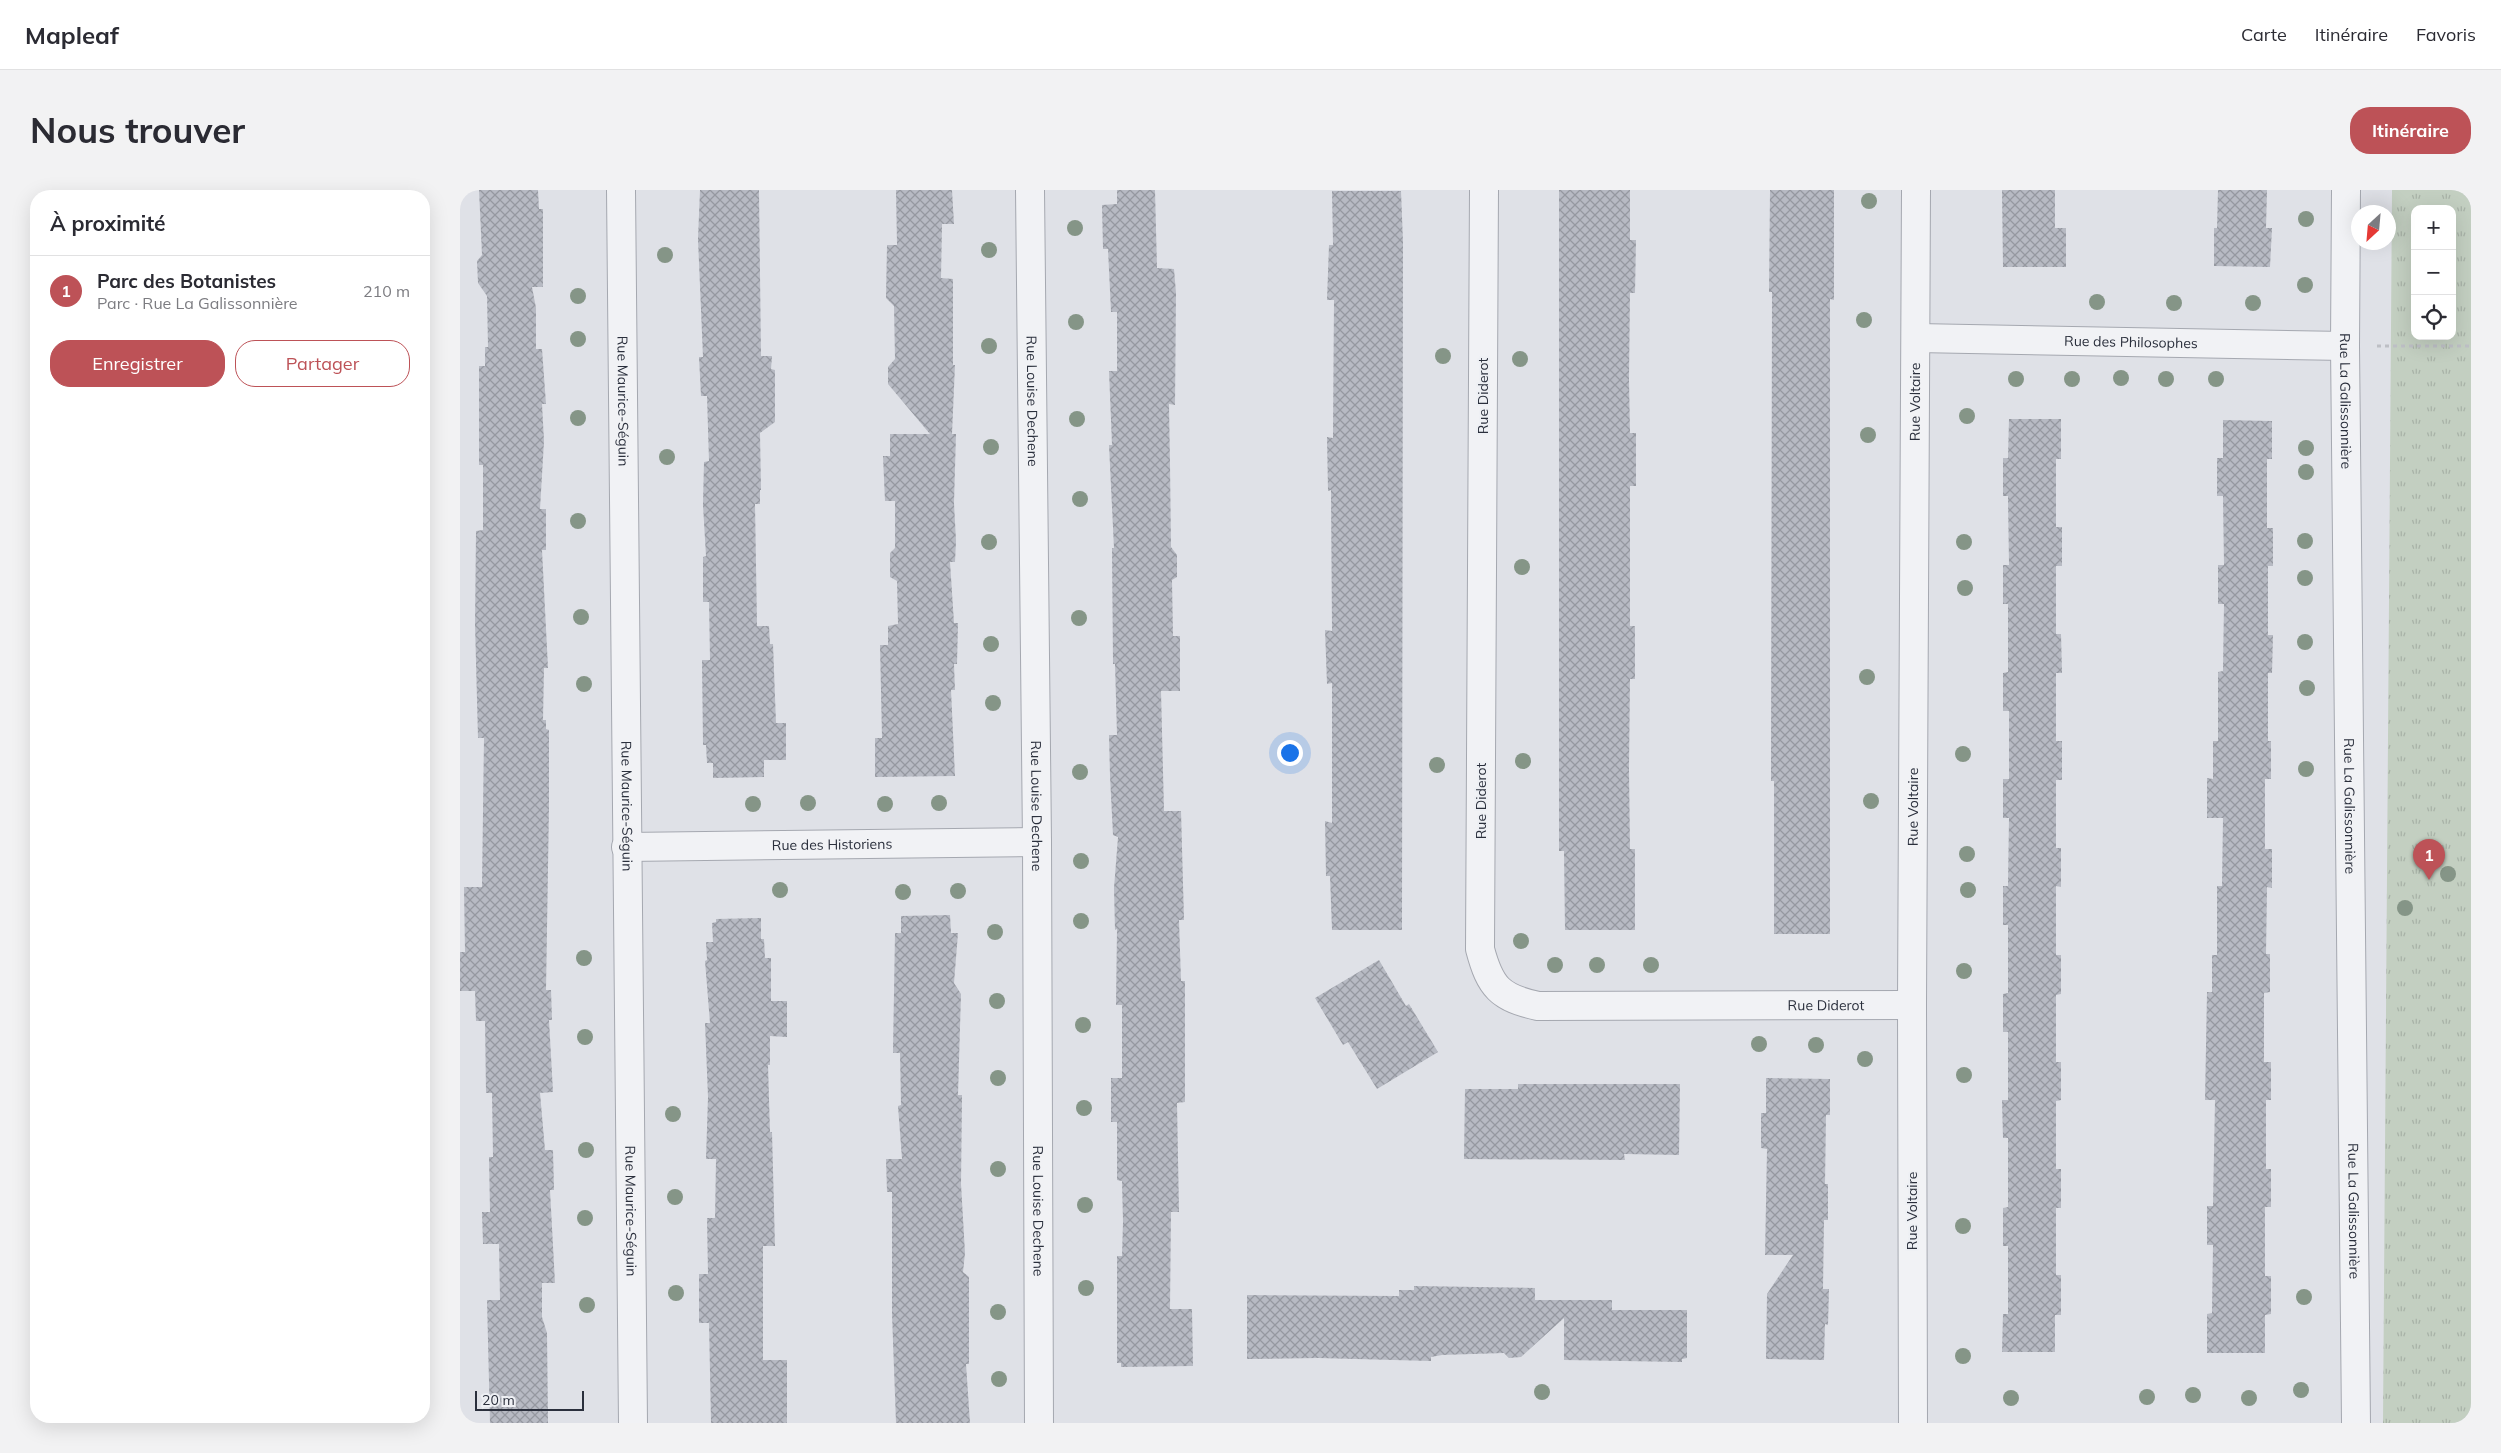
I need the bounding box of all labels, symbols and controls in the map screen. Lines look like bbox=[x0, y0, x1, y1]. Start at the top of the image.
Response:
text: Mapleaf bbox=[25, 20, 119, 50]
text: Carte bbox=[2241, 23, 2287, 46]
text: Itinéraire bbox=[2315, 23, 2388, 46]
text: Favoris bbox=[2416, 23, 2476, 46]
button: Itinéraire bbox=[2350, 107, 2471, 154]
text: Nous trouver bbox=[30, 108, 245, 152]
north arrow bbox=[2351, 205, 2396, 250]
map controls bbox=[2411, 205, 2456, 340]
button: + bbox=[2411, 205, 2456, 250]
text: À proximité bbox=[50, 210, 166, 236]
button: − bbox=[2411, 250, 2456, 295]
text: Parc des Botanistes bbox=[97, 269, 276, 293]
text: 1 bbox=[61, 281, 71, 301]
text: 210 m bbox=[363, 281, 410, 301]
text: Parc · Rue La Galissonnière bbox=[97, 293, 298, 313]
button: locate bbox=[2411, 295, 2456, 340]
street label: Rue des Philosophes bbox=[2064, 332, 2198, 352]
street label: Rue La Galissonnière bbox=[2336, 333, 2355, 469]
street label: Rue Louise Dechene bbox=[1023, 335, 1042, 467]
street label: Rue Maurice-Séguin bbox=[613, 336, 633, 466]
button: Enregistrer bbox=[50, 340, 225, 387]
button: Partager bbox=[235, 340, 410, 387]
street label: Rue Diderot bbox=[1474, 358, 1492, 434]
street label: Rue Voltaire bbox=[1906, 363, 1924, 441]
street label: Rue La Galissonnière bbox=[2340, 738, 2359, 874]
street label: Rue Louise Dechene bbox=[1027, 740, 1046, 871]
your location bbox=[1277, 740, 1303, 766]
street label: Rue Maurice-Séguin bbox=[617, 741, 637, 871]
street label: Rue Diderot bbox=[1472, 763, 1490, 839]
street label: Rue Voltaire bbox=[1904, 768, 1922, 846]
street label: Rue des Historiens bbox=[772, 835, 893, 854]
pin: 1 bbox=[2413, 839, 2445, 880]
street label: Rue Diderot bbox=[1788, 996, 1864, 1014]
street label: Rue La Galissonnière bbox=[2344, 1143, 2364, 1279]
street label: Rue Maurice-Séguin bbox=[621, 1145, 641, 1276]
street label: Rue Louise Dechene bbox=[1029, 1145, 1047, 1276]
street label: Rue Voltaire bbox=[1903, 1172, 1921, 1250]
scale bar bbox=[475, 1388, 584, 1411]
text: 20 m bbox=[482, 1391, 515, 1409]

